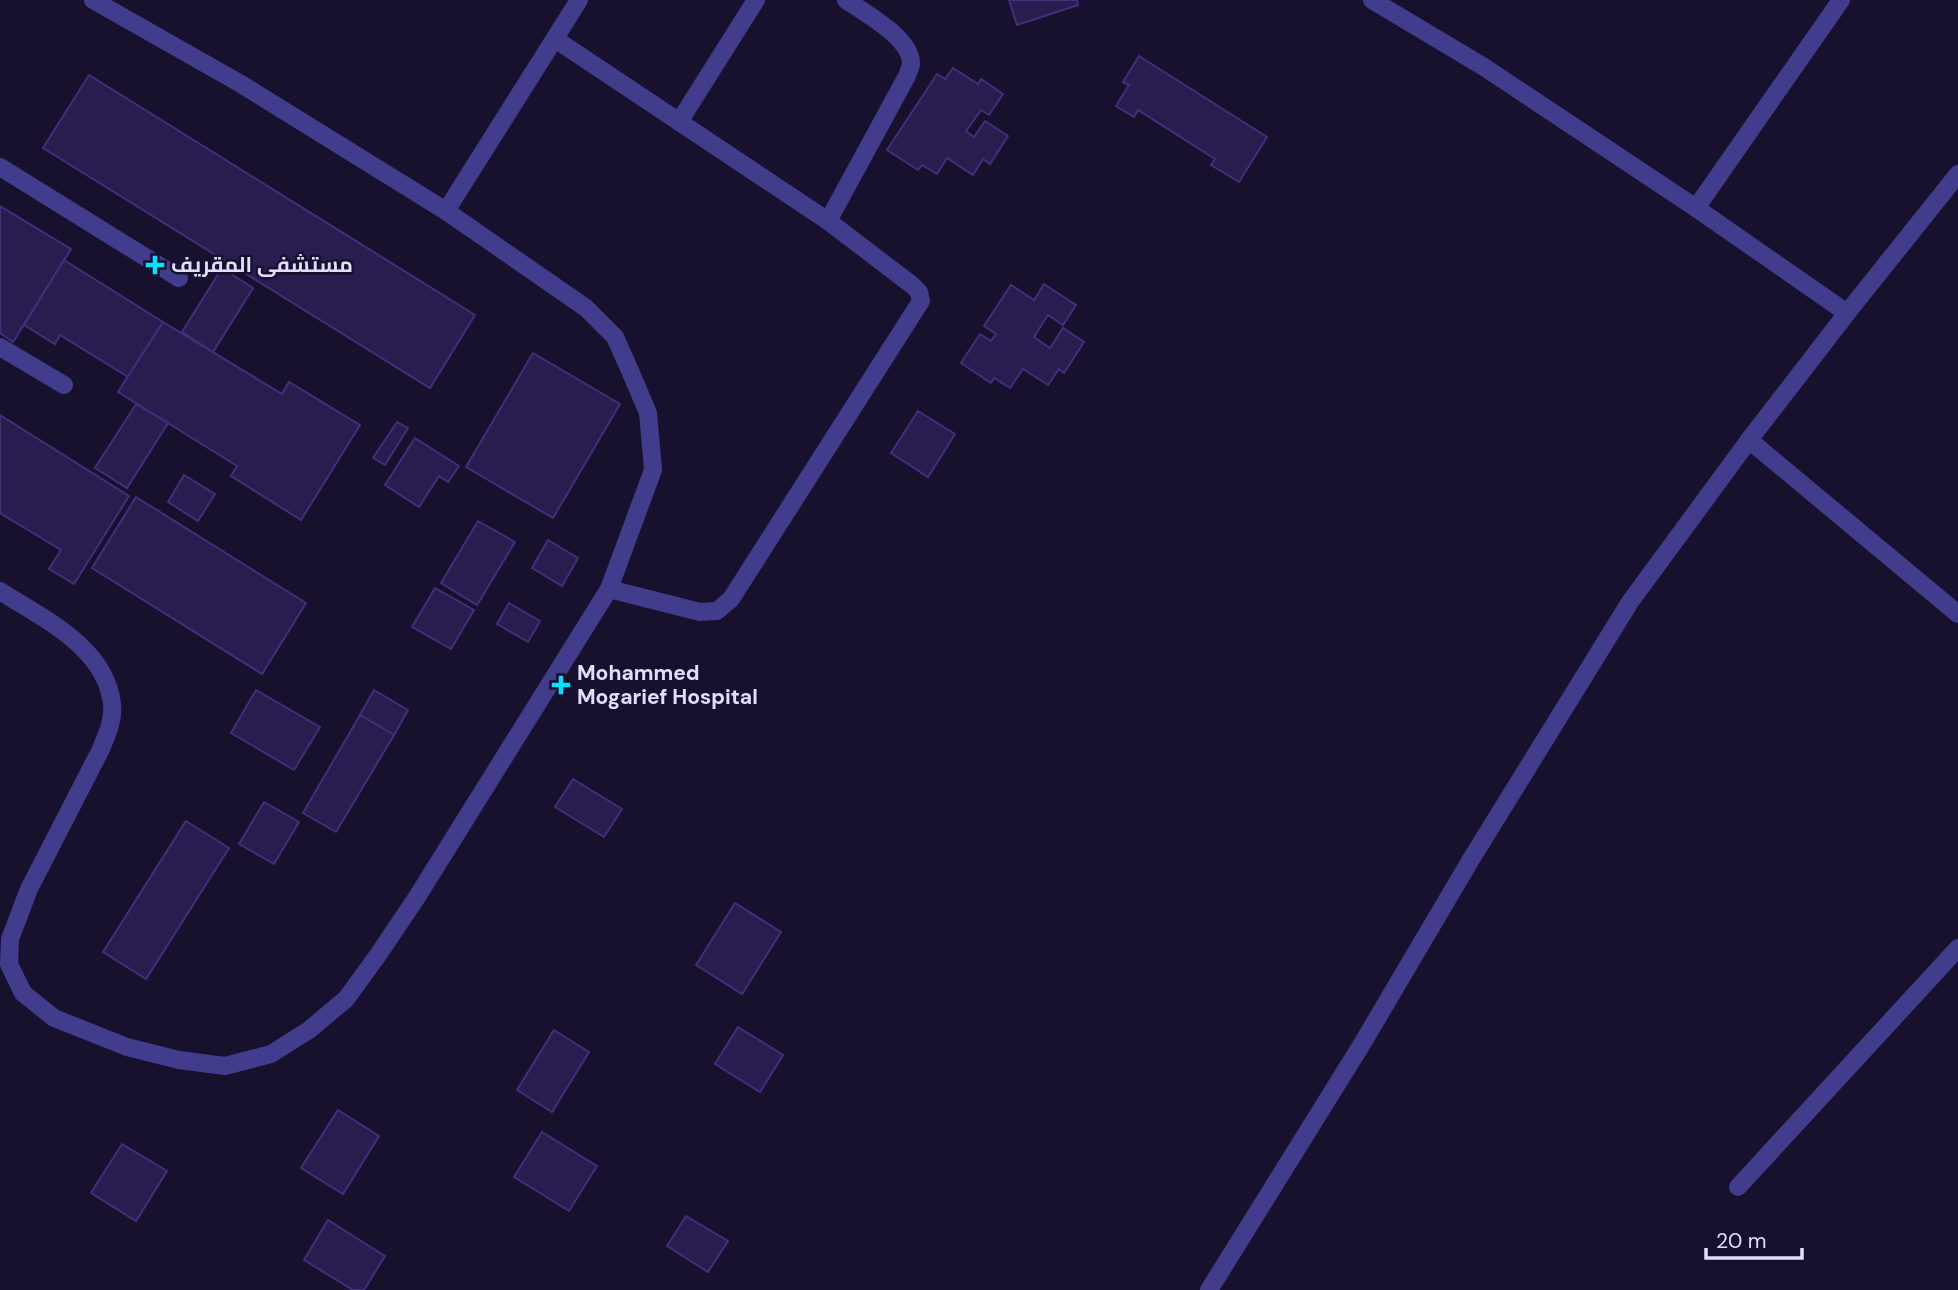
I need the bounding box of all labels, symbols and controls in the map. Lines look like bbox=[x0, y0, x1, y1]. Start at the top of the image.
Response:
place label: مستشفى المقريف bbox=[171, 251, 353, 279]
marker: مستشفى المقريف bbox=[145, 255, 165, 275]
place label: Mohammed Mogarief Hospital bbox=[577, 659, 758, 711]
marker: Mohammed Mogarief Hospital bbox=[551, 675, 571, 695]
scale bar bbox=[1706, 1216, 1802, 1260]
text: 20 m bbox=[1716, 1227, 1767, 1255]

